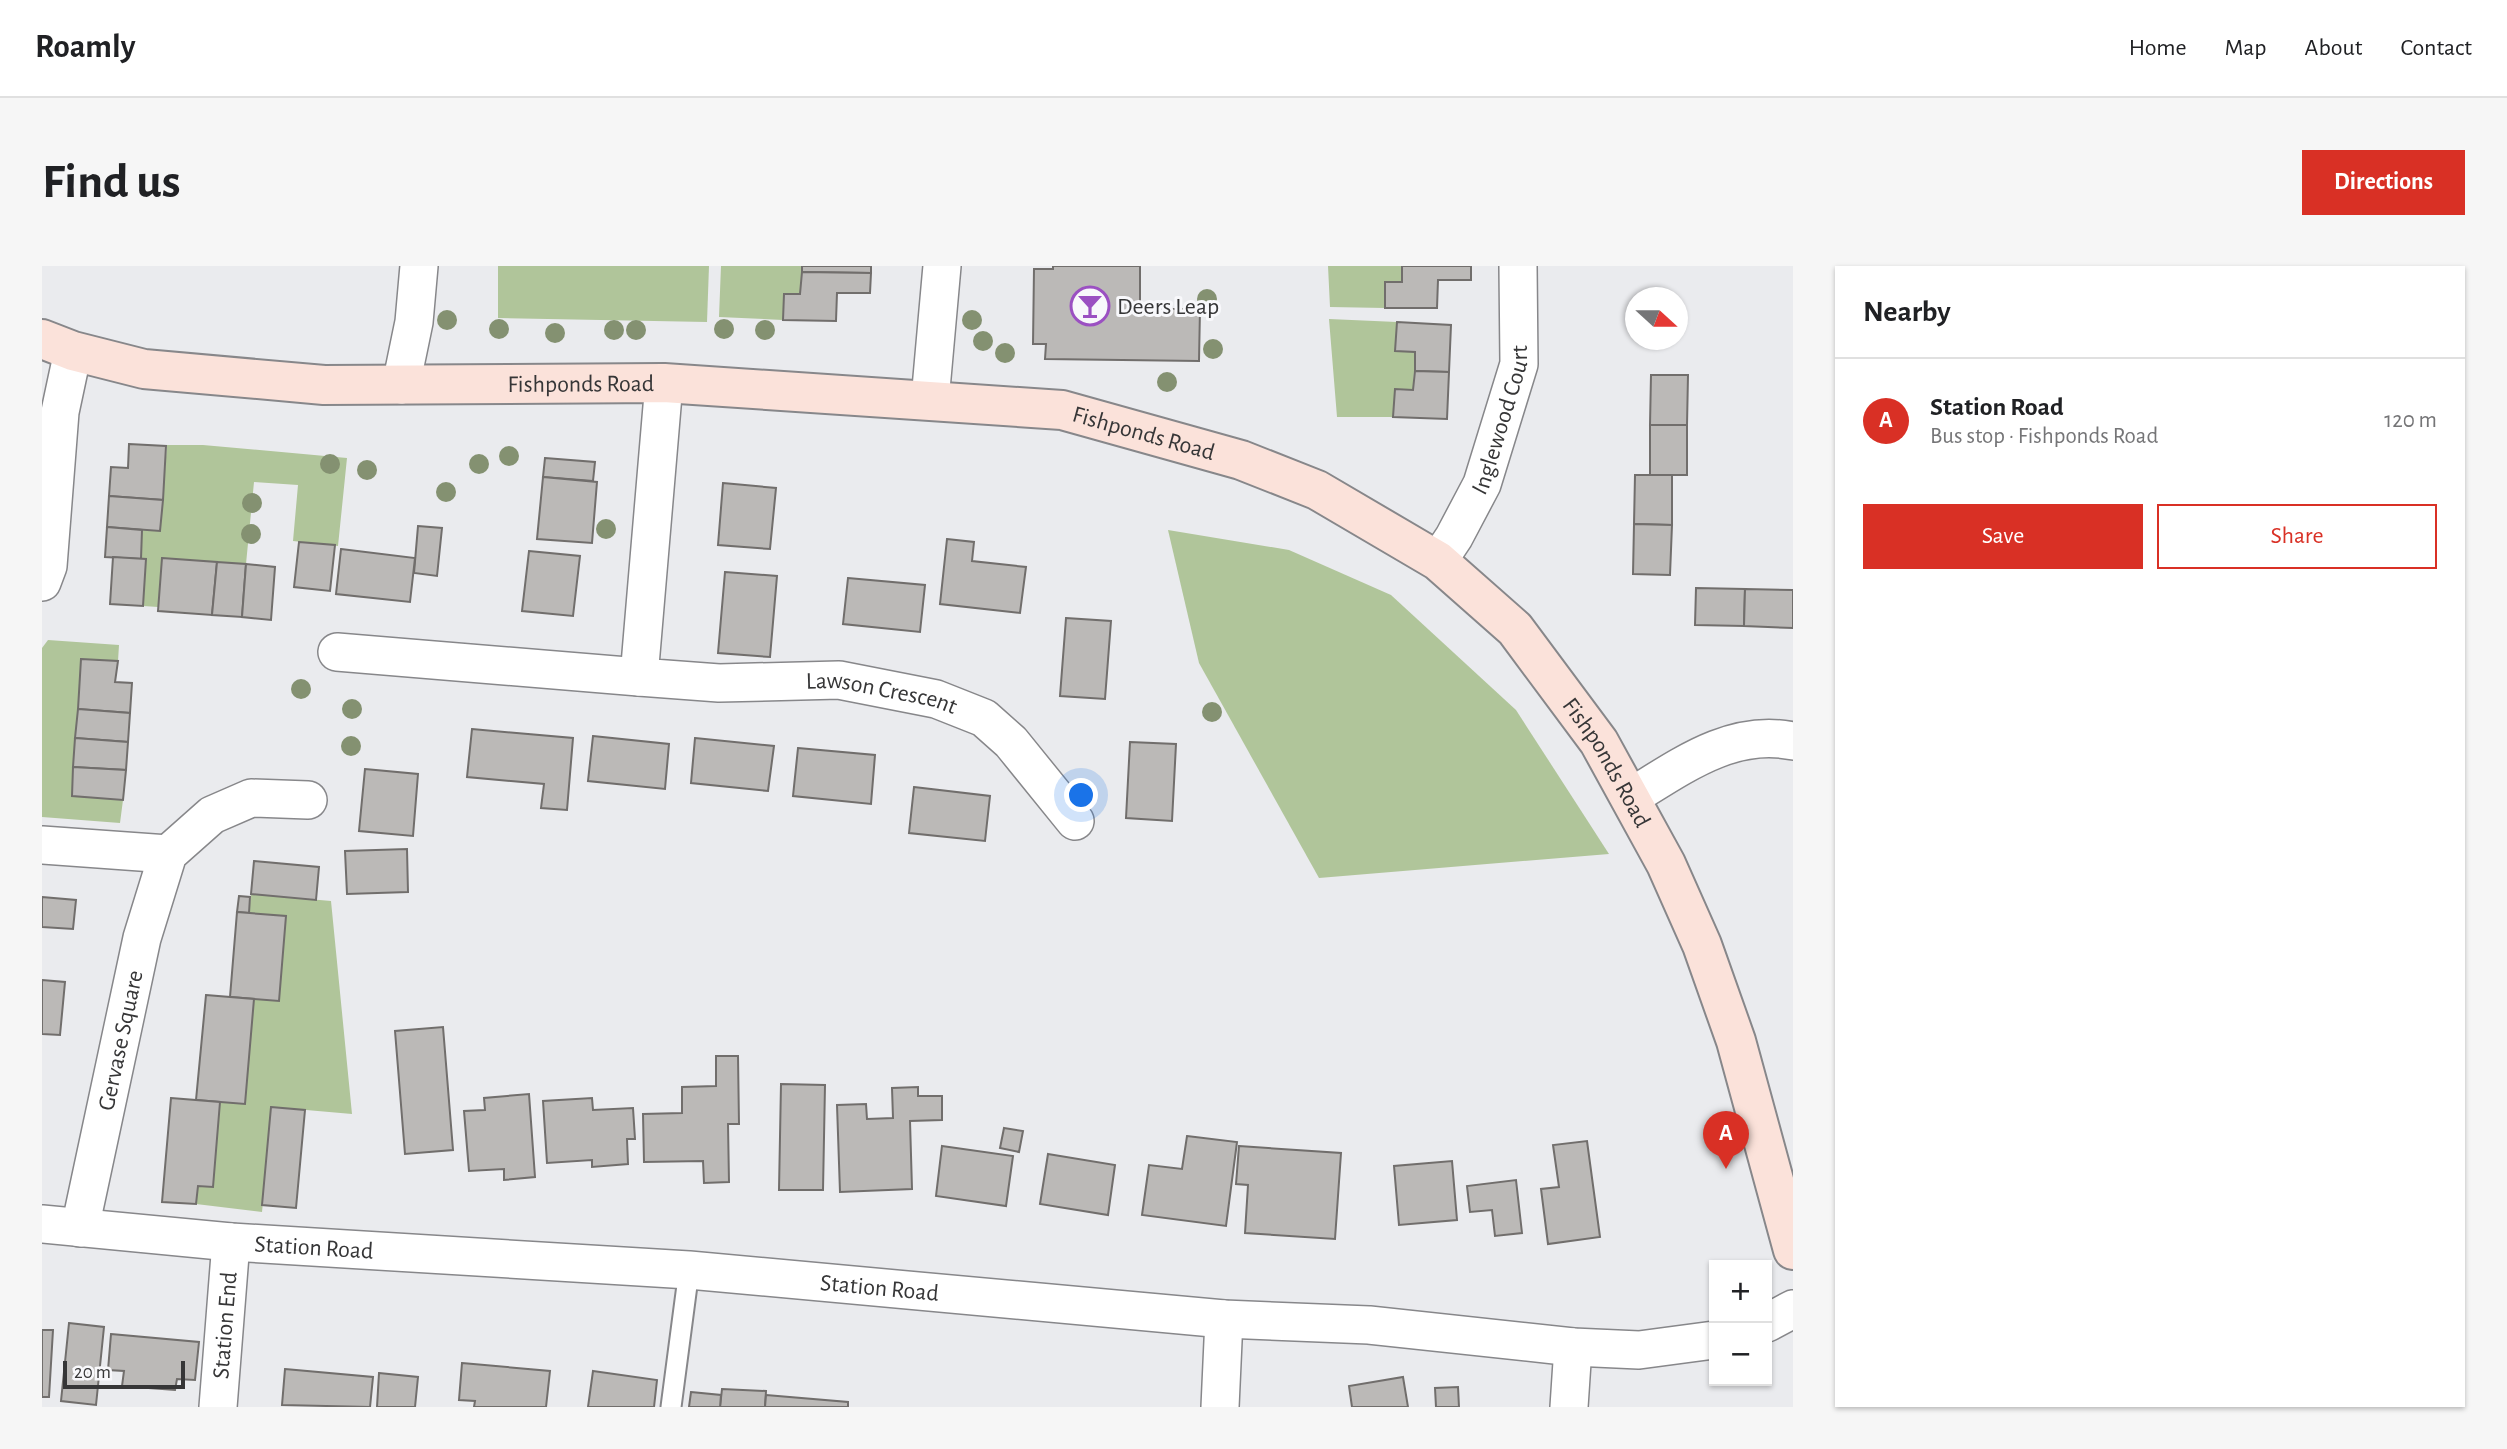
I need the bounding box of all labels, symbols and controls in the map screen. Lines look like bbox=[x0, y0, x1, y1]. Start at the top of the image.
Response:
text: Roamly bbox=[35, 31, 135, 64]
text: Home bbox=[2129, 36, 2187, 60]
text: Map bbox=[2225, 36, 2267, 60]
text: About bbox=[2305, 36, 2362, 60]
text: Contact bbox=[2400, 36, 2472, 60]
button: Directions bbox=[2302, 150, 2465, 215]
text: Find us bbox=[42, 158, 181, 207]
bar icon: Deers Leap bbox=[1069, 285, 1111, 327]
north arrow bbox=[1625, 287, 1688, 350]
place label: Deers Leap bbox=[1117, 295, 1219, 319]
text: Nearby bbox=[1863, 297, 1951, 327]
street label: Inglewood Court bbox=[1468, 345, 1532, 499]
street label: Fishponds Road bbox=[507, 372, 654, 397]
text: Station Road bbox=[1930, 394, 2064, 420]
street label: Fishponds Road bbox=[1070, 402, 1217, 465]
text: A bbox=[1879, 409, 1893, 432]
text: 120 m bbox=[2384, 409, 2437, 432]
text: Bus stop · Fishponds Road bbox=[1930, 425, 2158, 448]
button: Save bbox=[1863, 504, 2143, 569]
button: Share bbox=[2157, 504, 2437, 569]
street label: Lawson Crescent bbox=[805, 669, 961, 719]
street label: Fishponds Road bbox=[1558, 694, 1654, 831]
your location bbox=[1064, 778, 1098, 812]
street label: Gervase Square bbox=[94, 968, 148, 1113]
pin: A bbox=[1703, 1111, 1749, 1169]
street label: Station Road bbox=[254, 1232, 374, 1264]
map controls bbox=[1709, 1260, 1772, 1386]
button: + bbox=[1709, 1260, 1772, 1323]
street label: Station End bbox=[209, 1271, 242, 1380]
street label: Station Road bbox=[819, 1271, 940, 1306]
button: − bbox=[1709, 1323, 1772, 1386]
scale bar bbox=[63, 1358, 186, 1390]
text: 20 m bbox=[74, 1363, 111, 1382]

